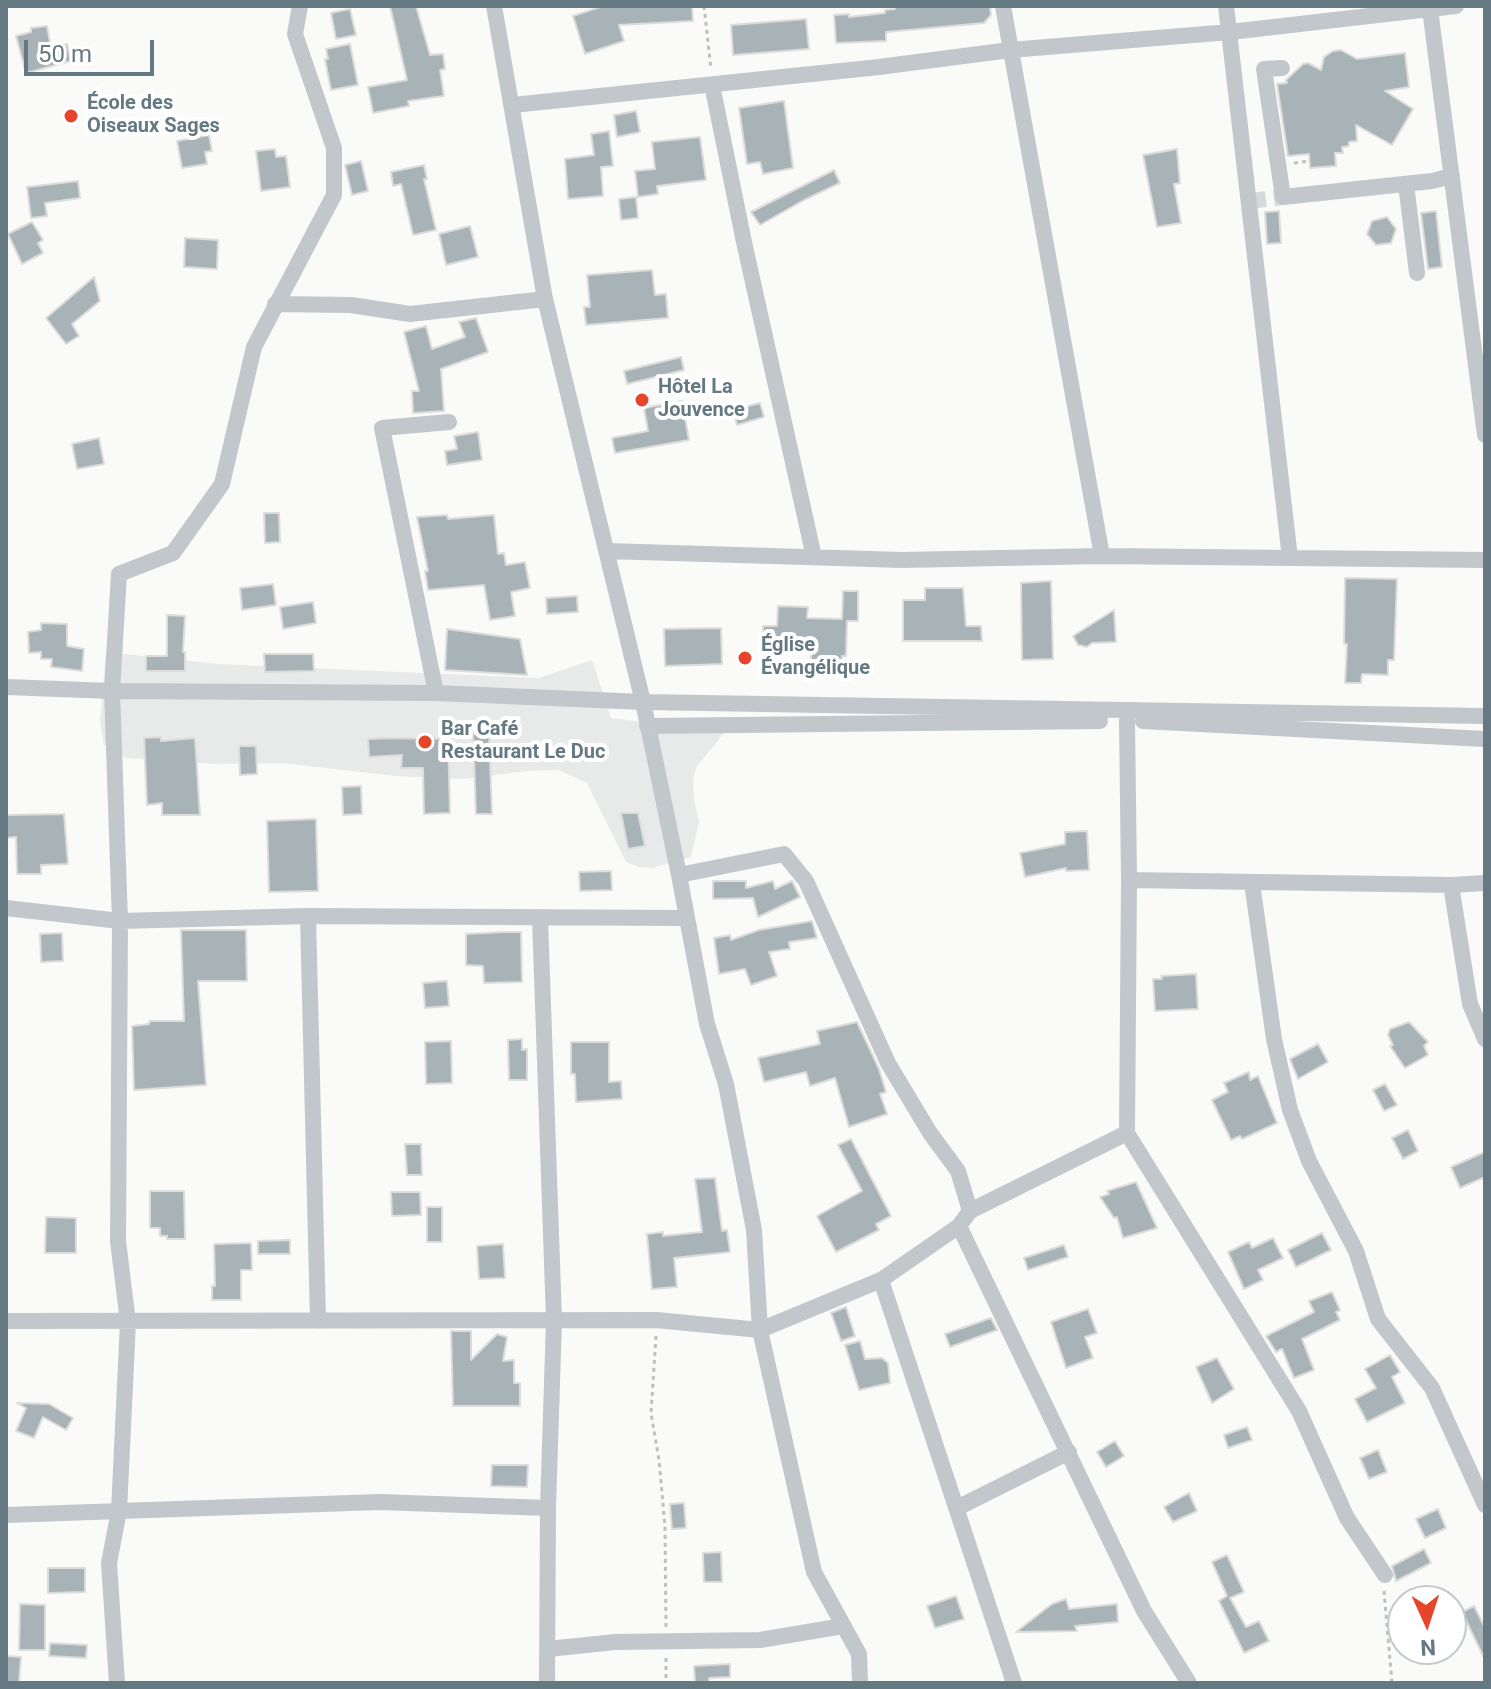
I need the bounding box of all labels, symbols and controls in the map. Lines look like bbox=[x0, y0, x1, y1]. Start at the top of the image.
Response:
scale bar bbox=[28, 24, 158, 74]
text: 50 m bbox=[38, 40, 92, 68]
place label: École des Oiseaux Sages bbox=[87, 92, 220, 139]
marker: École des Oiseaux Sages bbox=[62, 107, 80, 125]
place label: Hôtel La Jouvence bbox=[658, 376, 745, 423]
marker: Hôtel La Jouvence bbox=[633, 391, 651, 409]
place label: Église Évangélique bbox=[761, 634, 870, 681]
marker: Église Évangélique bbox=[736, 649, 754, 667]
place label: Bar Café Restaurant Le Duc bbox=[441, 718, 605, 765]
marker: Bar Café Restaurant Le Duc bbox=[416, 733, 434, 751]
north arrow bbox=[1387, 1585, 1467, 1665]
text: N bbox=[1420, 1635, 1437, 1660]

